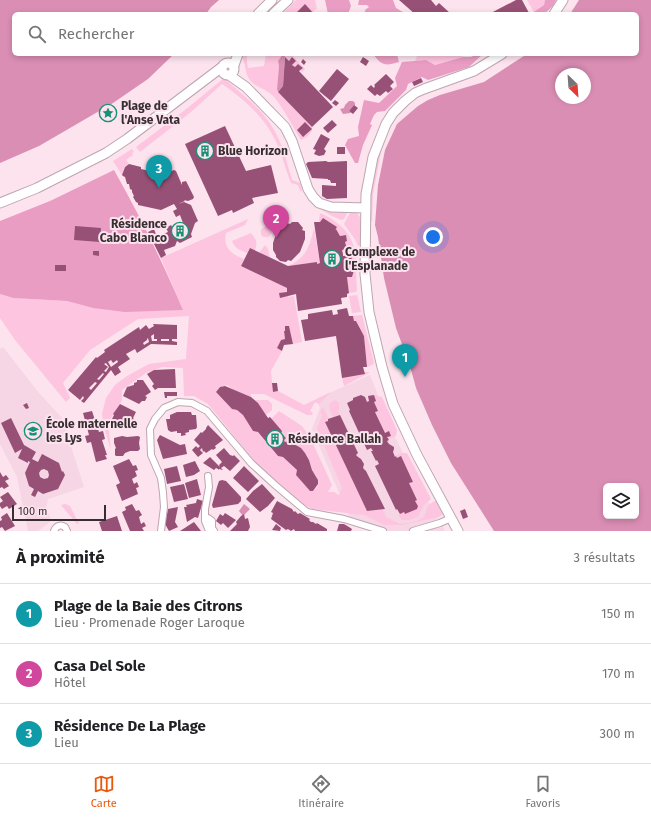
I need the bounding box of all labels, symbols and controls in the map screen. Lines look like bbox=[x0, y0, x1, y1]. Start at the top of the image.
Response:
search box bbox=[12, 12, 639, 56]
icon: search bbox=[26, 23, 48, 45]
text: Rechercher bbox=[58, 25, 134, 43]
north arrow bbox=[555, 68, 591, 104]
place label: Plage de l'Anse Vata bbox=[121, 99, 181, 127]
place icon: Plage de l'Anse Vata bbox=[98, 103, 118, 123]
building icon: Blue Horizon bbox=[195, 141, 215, 161]
place label: Blue Horizon bbox=[218, 144, 288, 158]
pin: 3 bbox=[146, 155, 172, 188]
pin: 2 bbox=[263, 205, 289, 238]
place label: Résidence Cabo Blanco bbox=[100, 217, 167, 245]
building icon: Résidence Cabo Blanco bbox=[170, 221, 190, 241]
your location bbox=[423, 227, 443, 247]
place label: Complexe de l'Esplanade bbox=[345, 245, 416, 273]
building icon: Complexe de l'Esplanade bbox=[322, 249, 342, 269]
pin: 1 bbox=[392, 344, 418, 377]
place label: École maternelle les Lys bbox=[46, 415, 138, 445]
school or university icon: École maternelle les Lys bbox=[23, 421, 43, 441]
building icon: Résidence Ballah bbox=[265, 429, 285, 449]
place label: Résidence Ballah bbox=[288, 432, 381, 446]
map controls bbox=[603, 483, 639, 519]
button: layers bbox=[603, 483, 639, 519]
scale bar bbox=[12, 503, 106, 522]
text: 100 m bbox=[18, 505, 47, 518]
text: À proximité bbox=[16, 547, 105, 568]
text: 3 résultats bbox=[573, 550, 635, 565]
text: Plage de la Baie des Citrons bbox=[54, 597, 243, 615]
text: 1 bbox=[26, 606, 32, 621]
text: 150 m bbox=[601, 606, 635, 621]
text: Lieu · Promenade Roger Laroque bbox=[54, 615, 245, 630]
text: Casa Del Sole bbox=[54, 657, 145, 675]
text: 2 bbox=[26, 666, 32, 681]
text: 170 m bbox=[602, 666, 635, 681]
text: Hôtel bbox=[54, 675, 86, 690]
text: Résidence De La Plage bbox=[54, 717, 206, 735]
text: 3 bbox=[26, 726, 32, 741]
text: 300 m bbox=[599, 726, 635, 741]
text: Lieu bbox=[54, 735, 79, 750]
tab: Carte bbox=[91, 773, 117, 810]
tab: Itinéraire bbox=[298, 773, 344, 810]
tab: Favoris bbox=[525, 773, 560, 810]

